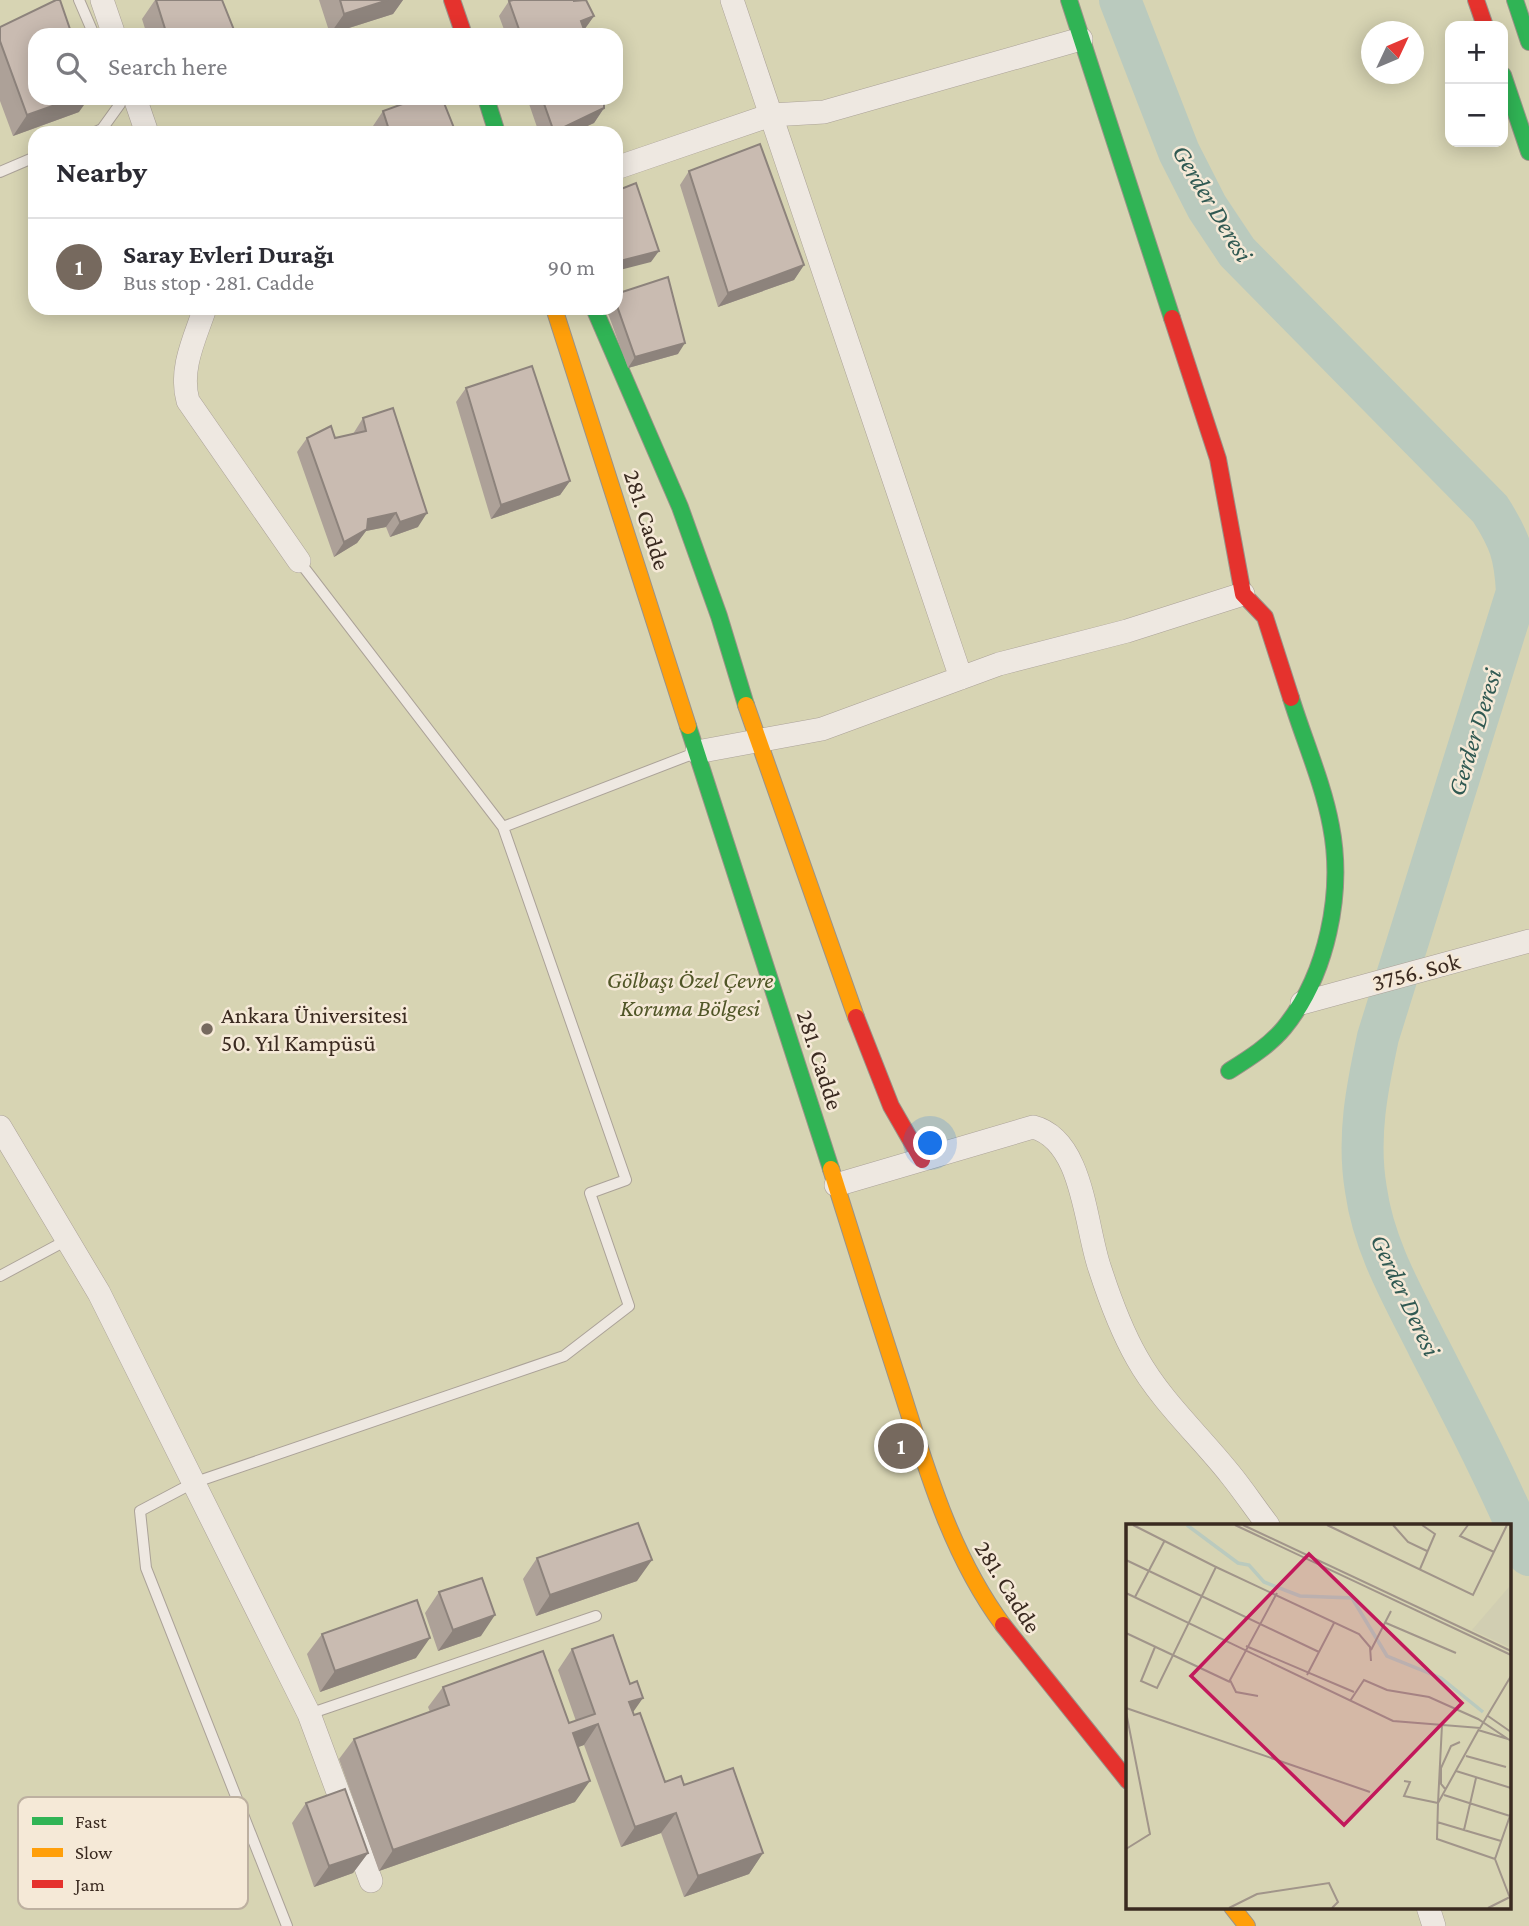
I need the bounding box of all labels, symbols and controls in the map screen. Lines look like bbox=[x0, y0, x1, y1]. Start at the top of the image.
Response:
north arrow bbox=[1361, 21, 1424, 84]
map controls bbox=[1445, 21, 1508, 147]
button: + bbox=[1445, 21, 1508, 84]
search box bbox=[28, 28, 623, 105]
icon: search bbox=[52, 48, 90, 86]
text: Search here bbox=[108, 52, 227, 81]
button: − bbox=[1445, 84, 1508, 147]
water label: Gerder Deresi bbox=[1166, 139, 1259, 267]
text: Nearby bbox=[56, 155, 147, 188]
text: Saray Evleri Durağı bbox=[123, 240, 334, 269]
text: 1 bbox=[75, 254, 83, 280]
text: 90 m bbox=[548, 254, 595, 280]
text: Bus stop · 281. Cadde bbox=[123, 269, 314, 295]
street label: 281. Cadde bbox=[619, 467, 676, 573]
water label: Gerder Deresi bbox=[1441, 665, 1508, 799]
street label: 3756. Sok bbox=[1369, 947, 1463, 996]
park label: Gölbaşı Özel Çevre Koruma Bölgesi bbox=[607, 966, 773, 1021]
place label: Ankara Üniversitesi 50. Yıl Kampüsü bbox=[221, 1001, 408, 1056]
street label: 281. Cadde bbox=[792, 1007, 849, 1113]
marker: Ankara Üniversitesi 50. Yıl Kampüsü bbox=[199, 1021, 215, 1037]
your location bbox=[913, 1126, 947, 1160]
water label: Gerder Deresi bbox=[1365, 1229, 1446, 1361]
pin: 1 bbox=[878, 1420, 924, 1472]
inset map bbox=[1126, 1524, 1512, 1909]
street label: 281. Cadde bbox=[970, 1536, 1047, 1638]
legend bbox=[18, 1797, 248, 1909]
text: Fast bbox=[75, 1811, 107, 1832]
text: Slow bbox=[75, 1842, 112, 1863]
text: Jam bbox=[73, 1874, 105, 1895]

